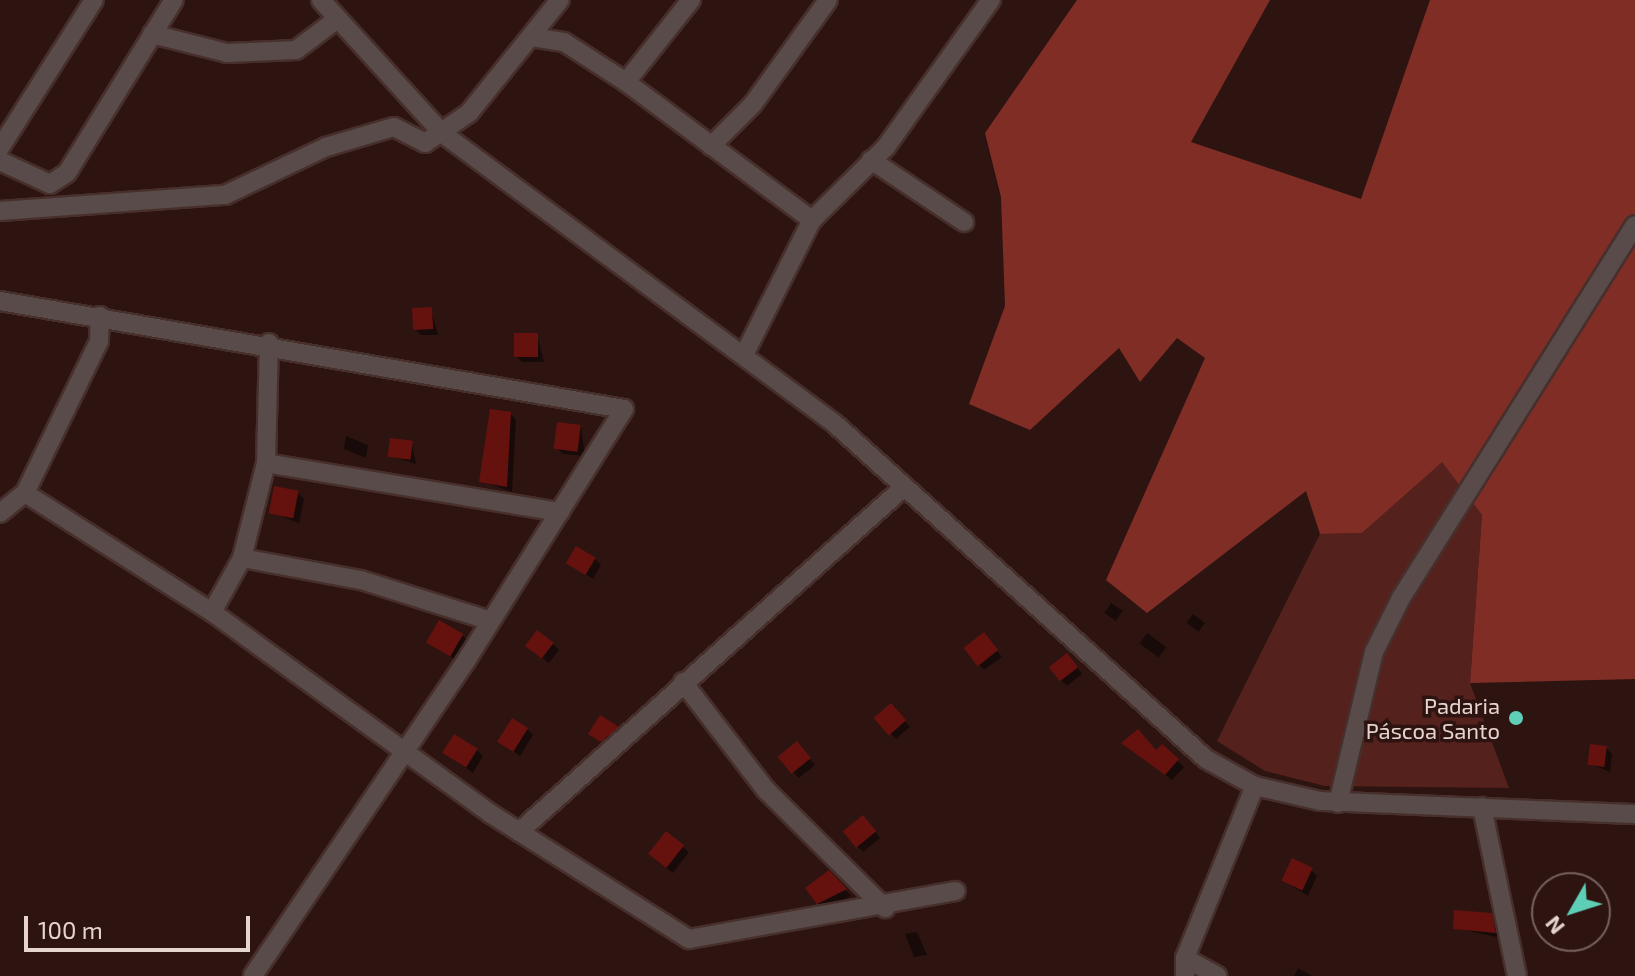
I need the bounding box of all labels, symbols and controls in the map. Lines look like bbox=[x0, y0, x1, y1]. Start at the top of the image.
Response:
place label: Padaria Páscoa Santo bbox=[1366, 692, 1500, 744]
marker: Padaria Páscoa Santo bbox=[1507, 709, 1525, 727]
north arrow bbox=[1531, 872, 1611, 952]
scale bar bbox=[28, 900, 254, 950]
text: N bbox=[1539, 911, 1569, 940]
text: 100 m bbox=[38, 915, 103, 944]

